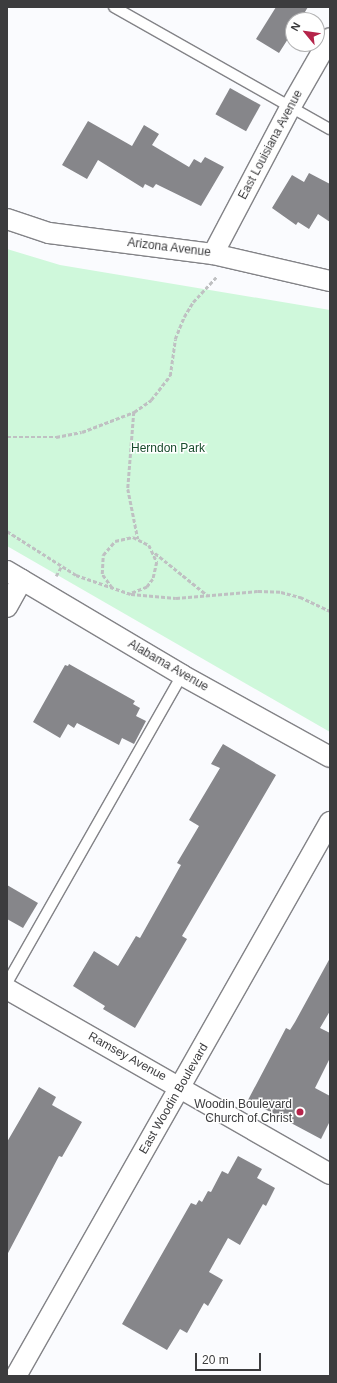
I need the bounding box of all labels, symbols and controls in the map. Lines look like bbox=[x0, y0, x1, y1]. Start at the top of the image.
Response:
north arrow bbox=[285, 12, 325, 52]
text: N bbox=[288, 20, 303, 33]
street label: East Louisiana Avenue bbox=[236, 88, 306, 202]
street label: Arizona Avenue bbox=[126, 236, 212, 260]
park label: Herndon Park bbox=[131, 442, 205, 456]
street label: Alabama Avenue bbox=[125, 637, 211, 695]
street label: Ramsey Avenue bbox=[85, 1029, 169, 1085]
street label: East Woodin Boulevard bbox=[136, 1041, 212, 1157]
place label: Woodin Boulevard Church of Christ bbox=[194, 1098, 292, 1126]
marker: Woodin Boulevard Church of Christ bbox=[295, 1107, 305, 1117]
scale bar bbox=[197, 1345, 263, 1371]
text: 20 m bbox=[202, 1353, 229, 1367]

